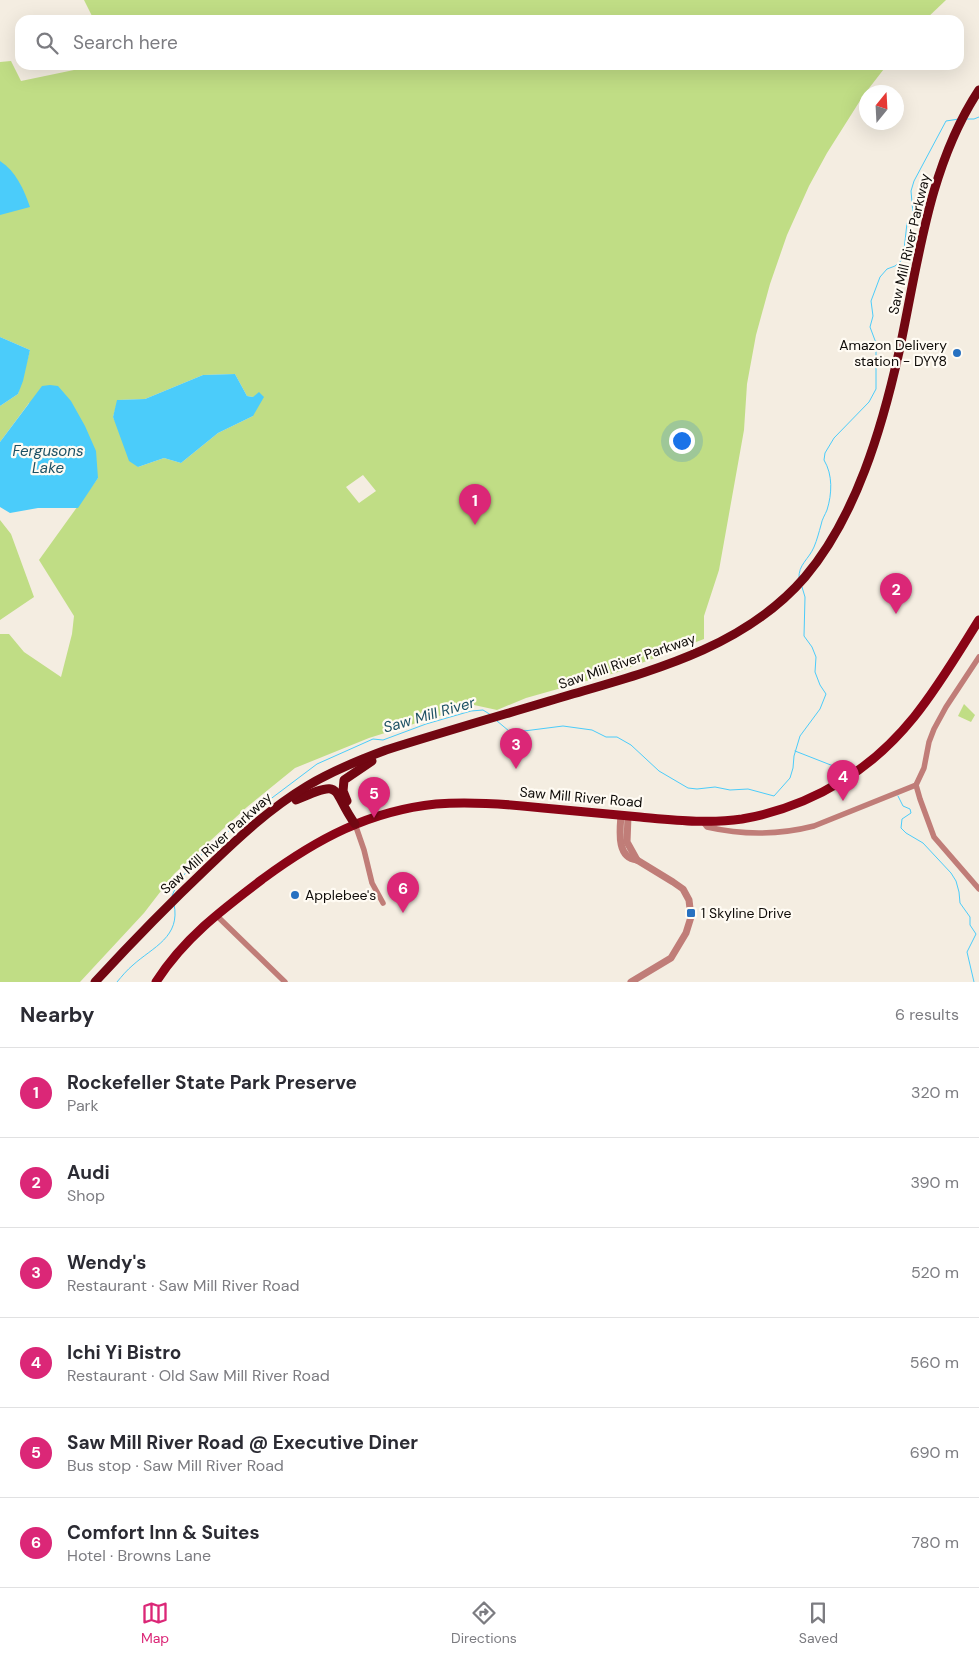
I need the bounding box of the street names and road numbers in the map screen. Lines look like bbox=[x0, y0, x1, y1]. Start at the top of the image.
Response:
street label: Saw Mill River Parkway bbox=[884, 172, 934, 316]
street label: Saw Mill River Parkway bbox=[556, 629, 698, 693]
street label: Saw Mill River Road bbox=[519, 783, 643, 811]
street label: Saw Mill River Parkway bbox=[156, 788, 276, 898]

